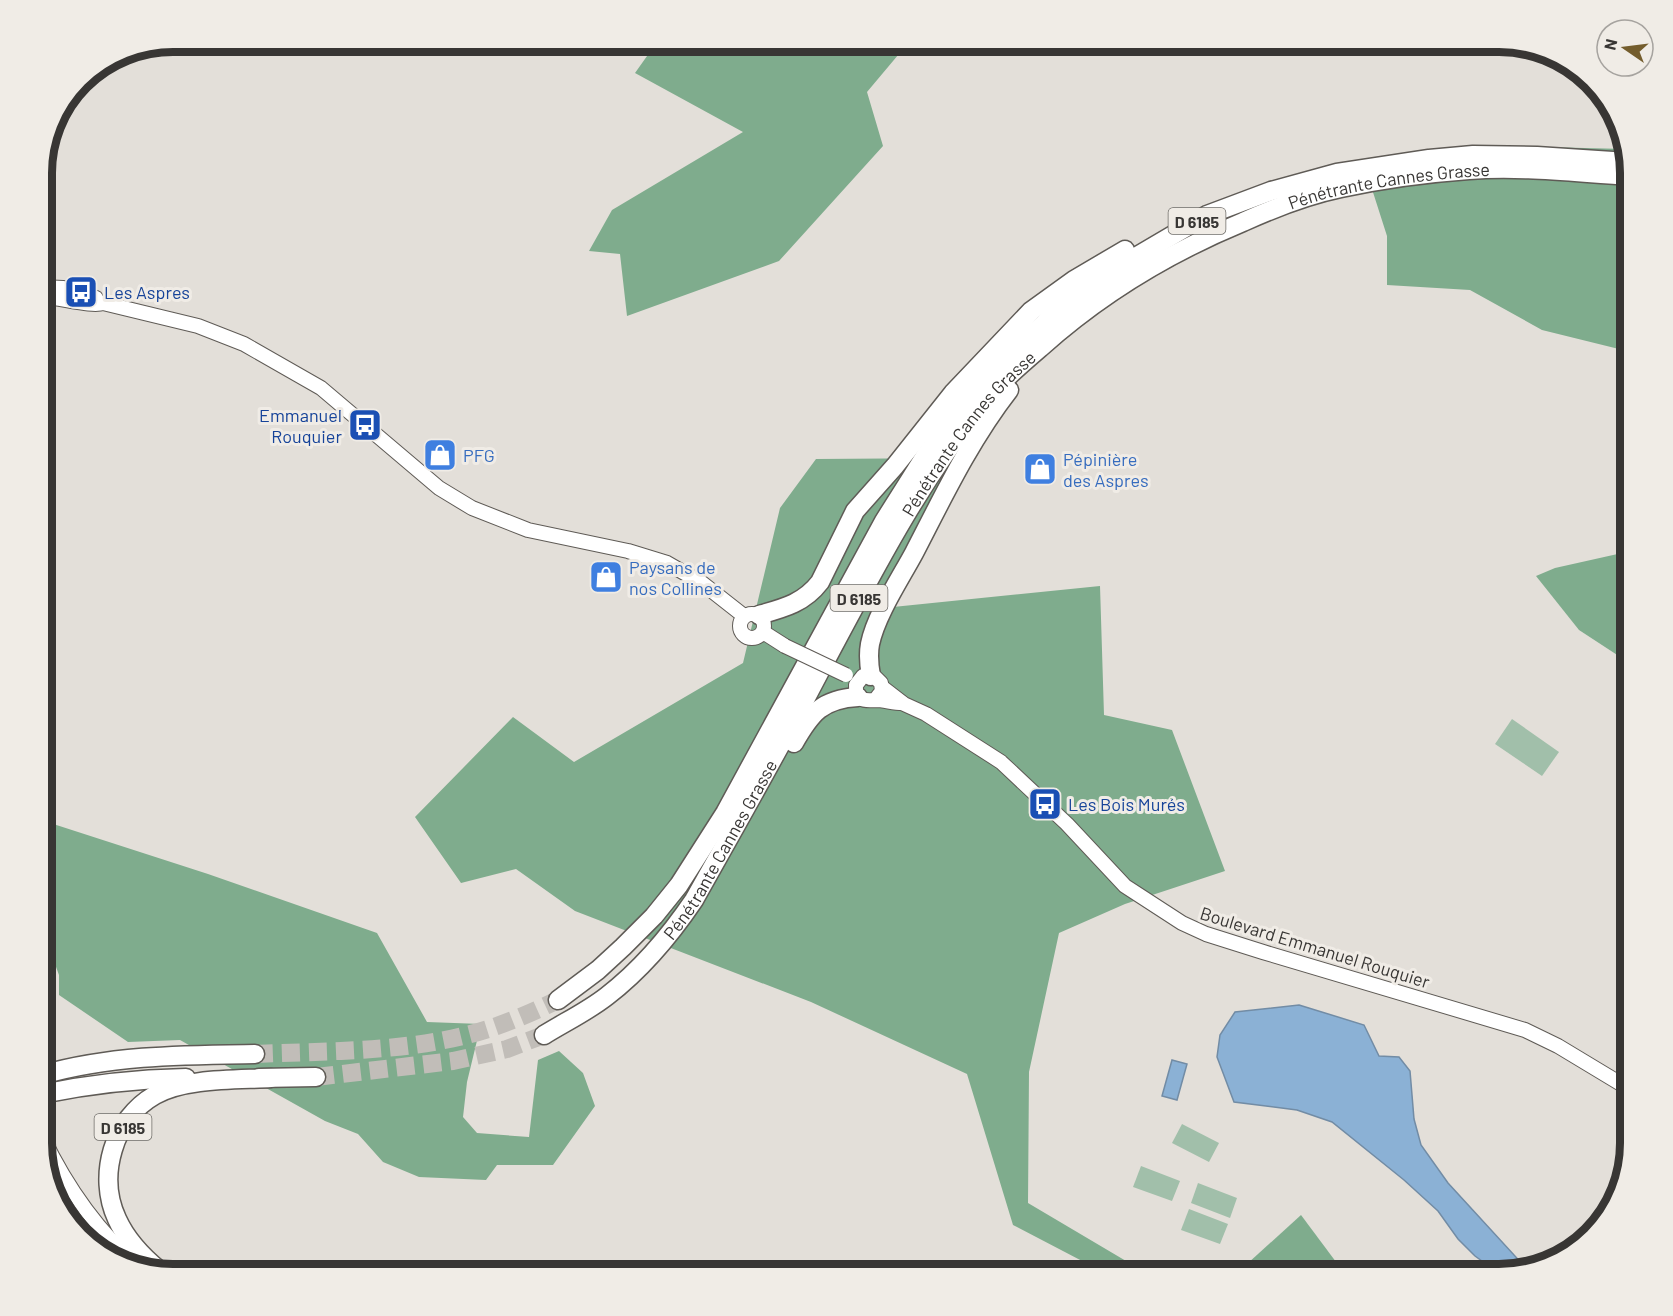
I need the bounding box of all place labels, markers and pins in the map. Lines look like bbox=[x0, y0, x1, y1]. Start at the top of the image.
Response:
bus stop icon: Les Aspres bbox=[63, 274, 99, 310]
place label: Les Aspres bbox=[104, 281, 190, 303]
place label: Emmanuel Rouquier bbox=[259, 404, 342, 447]
bus stop icon: Emmanuel Rouquier bbox=[347, 407, 383, 443]
shop icon: PFG bbox=[422, 437, 458, 473]
place label: PFG bbox=[463, 444, 495, 466]
place label: Pépinière des Aspres bbox=[1063, 448, 1149, 491]
shop icon: Pépinière des Aspres bbox=[1022, 451, 1058, 487]
place label: Paysans de nos Collines bbox=[629, 556, 722, 599]
shop icon: Paysans de nos Collines bbox=[588, 559, 624, 595]
bus stop icon: Les Bois Murés bbox=[1027, 786, 1063, 822]
place label: Les Bois Murés bbox=[1068, 793, 1185, 815]

